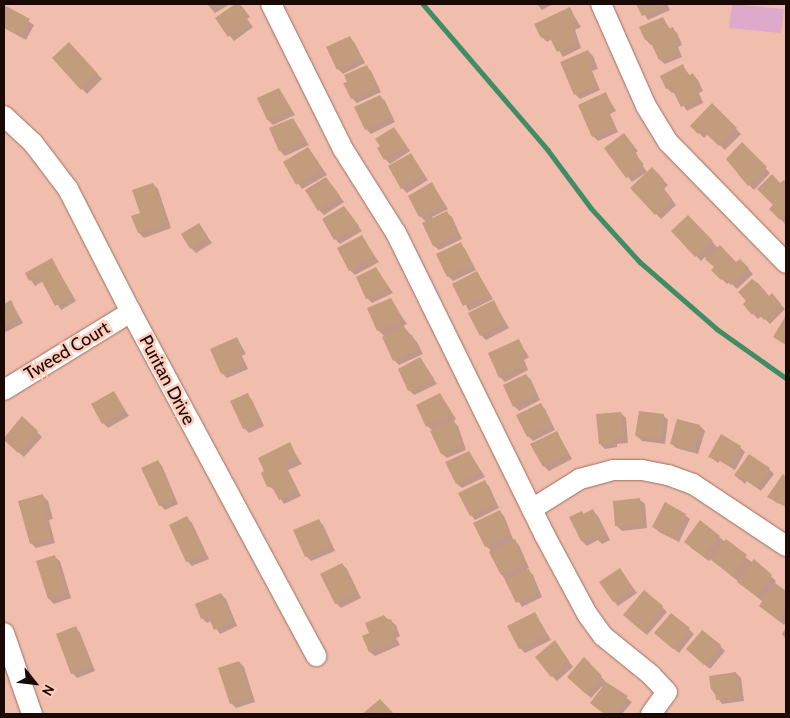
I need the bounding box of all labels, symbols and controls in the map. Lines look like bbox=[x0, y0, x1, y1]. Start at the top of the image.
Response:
street label: Tweed Court bbox=[20, 317, 114, 385]
street label: Puritan Drive bbox=[134, 332, 200, 428]
north arrow bbox=[10, 658, 60, 708]
text: N bbox=[38, 682, 58, 699]

